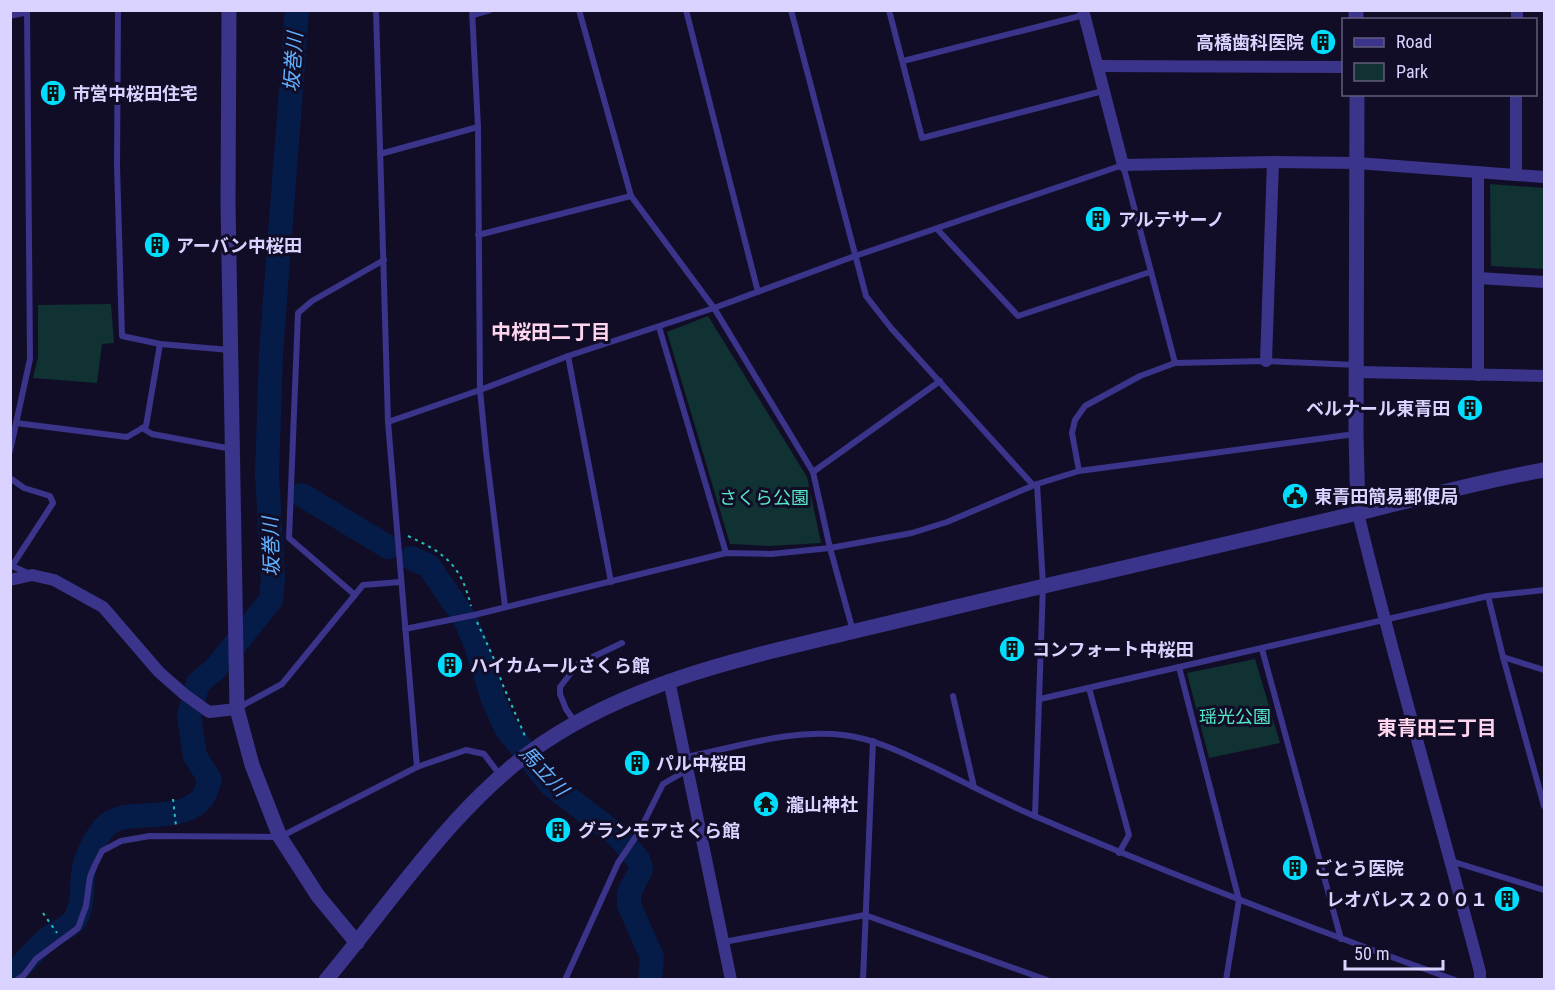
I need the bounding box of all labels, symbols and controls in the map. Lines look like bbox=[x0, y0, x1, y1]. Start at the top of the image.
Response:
legend bbox=[1342, 18, 1537, 96]
building icon: 高橋歯科医院 bbox=[1308, 27, 1338, 57]
water label: 坂巻川 bbox=[279, 29, 307, 93]
text: Road bbox=[1396, 31, 1432, 52]
place label: 高橋歯科医院 bbox=[1196, 32, 1304, 53]
text: Park bbox=[1396, 61, 1428, 82]
building icon: 市営中桜田住宅 bbox=[38, 78, 68, 108]
place label: 市営中桜田住宅 bbox=[72, 83, 198, 104]
building icon: アルテサーノ bbox=[1083, 204, 1113, 234]
place label: アルテサーノ bbox=[1118, 209, 1225, 230]
building icon: アーバン中桜田 bbox=[142, 230, 172, 260]
place label: アーバン中桜田 bbox=[176, 235, 302, 256]
district label: 中桜田二丁目 bbox=[491, 320, 611, 344]
building icon: ベルナール東青田 bbox=[1455, 393, 1485, 423]
place label: ベルナール東青田 bbox=[1306, 398, 1450, 419]
public building icon: 東青田簡易郵便局 bbox=[1280, 481, 1310, 511]
place label: 東青田簡易郵便局 bbox=[1314, 486, 1458, 507]
park label: さくら公園 bbox=[719, 487, 809, 508]
water label: 坂巻川 bbox=[258, 515, 284, 577]
building icon: コンフォート中桜田 bbox=[997, 634, 1027, 664]
place label: コンフォート中桜田 bbox=[1032, 639, 1193, 660]
building icon: ハイカムールさくら館 bbox=[435, 650, 465, 680]
place label: ハイカムールさくら館 bbox=[470, 655, 650, 676]
park label: 瑶光公園 bbox=[1199, 706, 1271, 727]
district label: 東青田三丁目 bbox=[1377, 716, 1497, 740]
water label: 馬立川 bbox=[515, 741, 575, 803]
building icon: パル中桜田 bbox=[622, 748, 652, 778]
place label: パル中桜田 bbox=[656, 753, 746, 774]
temple icon: 瀧山神社 bbox=[751, 789, 781, 819]
place label: 瀧山神社 bbox=[786, 794, 858, 815]
building icon: グランモアさくら館 bbox=[543, 815, 573, 845]
place label: グランモアさくら館 bbox=[578, 820, 740, 841]
building icon: ごとう医院 bbox=[1280, 853, 1310, 883]
place label: ごとう医院 bbox=[1314, 858, 1404, 879]
building icon: レオパレス２００１ bbox=[1492, 884, 1522, 914]
place label: レオパレス２００１ bbox=[1326, 889, 1488, 910]
scale bar bbox=[1345, 933, 1442, 971]
text: 50 m bbox=[1354, 943, 1389, 964]

